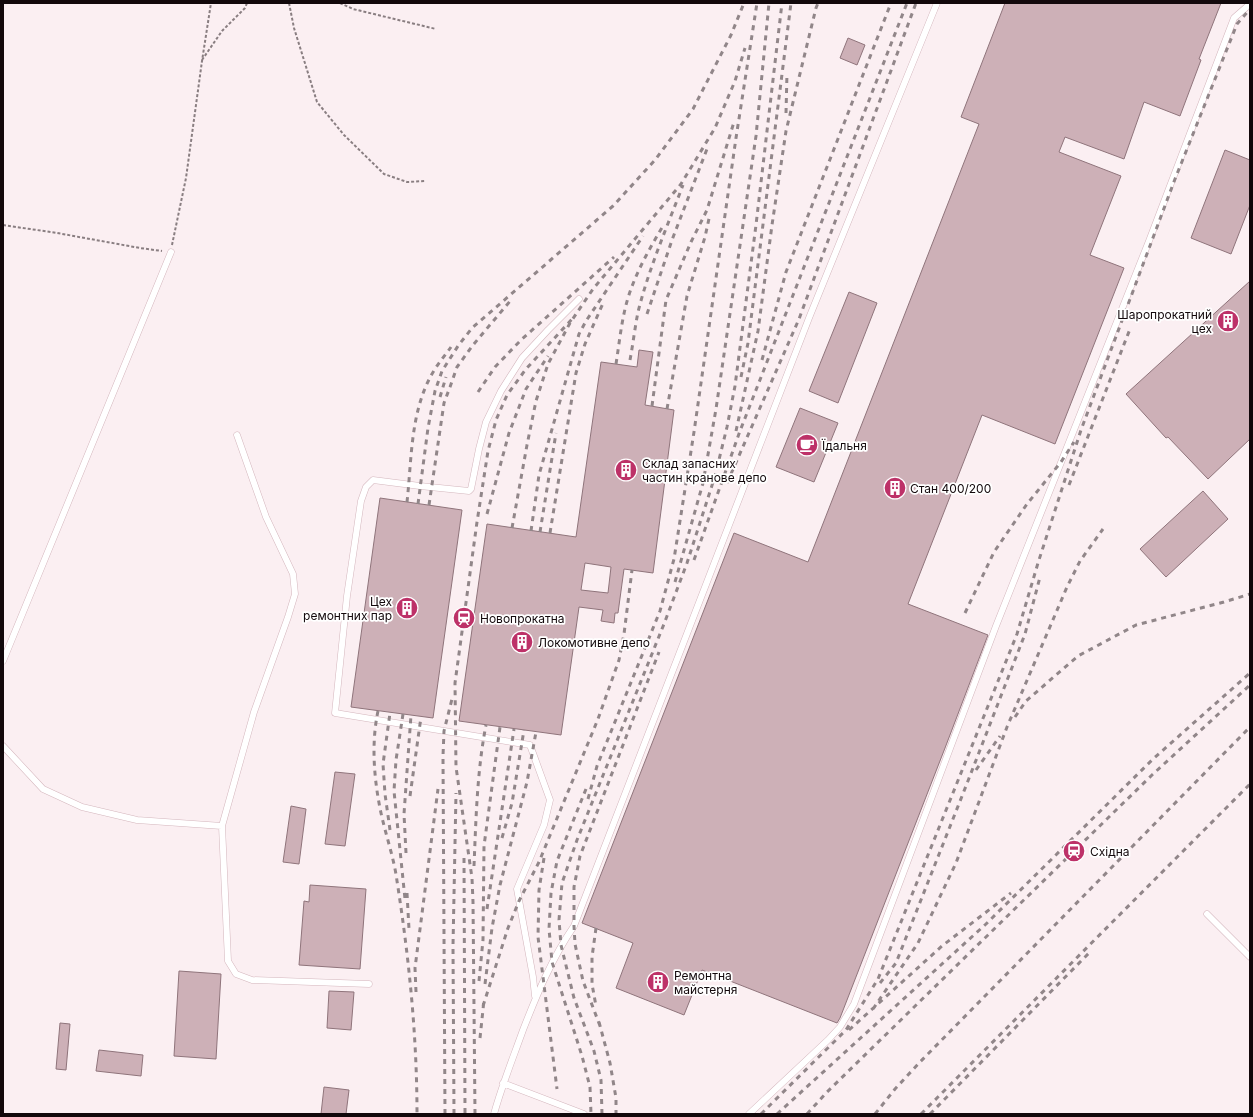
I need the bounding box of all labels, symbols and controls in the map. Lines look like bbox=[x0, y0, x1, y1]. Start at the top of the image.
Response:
place label: Шаропрокатний цех bbox=[1117, 307, 1212, 336]
building icon: Шаропрокатний цех bbox=[1215, 308, 1241, 334]
cafe icon: Їдальня bbox=[794, 432, 820, 458]
place label: Їдальня bbox=[821, 438, 867, 453]
place label: Склад запасних частин кранове депо bbox=[642, 456, 767, 485]
building icon: Склад запасних частин кранове депо bbox=[613, 457, 639, 483]
building icon: Стан 400/200 bbox=[882, 475, 908, 501]
place label: Стан 400/200 bbox=[910, 481, 991, 496]
place label: Цех ремонтних пар bbox=[303, 594, 392, 623]
building icon: Цех ремонтних пар bbox=[394, 595, 420, 621]
station icon: Новопрокатна bbox=[451, 605, 477, 631]
place label: Новопрокатна bbox=[480, 611, 565, 626]
building icon: Локомотивне депо bbox=[509, 629, 535, 655]
place label: Локомотивне депо bbox=[538, 635, 650, 650]
station icon: Східна bbox=[1061, 838, 1087, 864]
place label: Східна bbox=[1090, 844, 1130, 859]
place label: Ремонтна майстерня bbox=[674, 968, 737, 997]
building icon: Ремонтна майстерня bbox=[645, 969, 671, 995]

